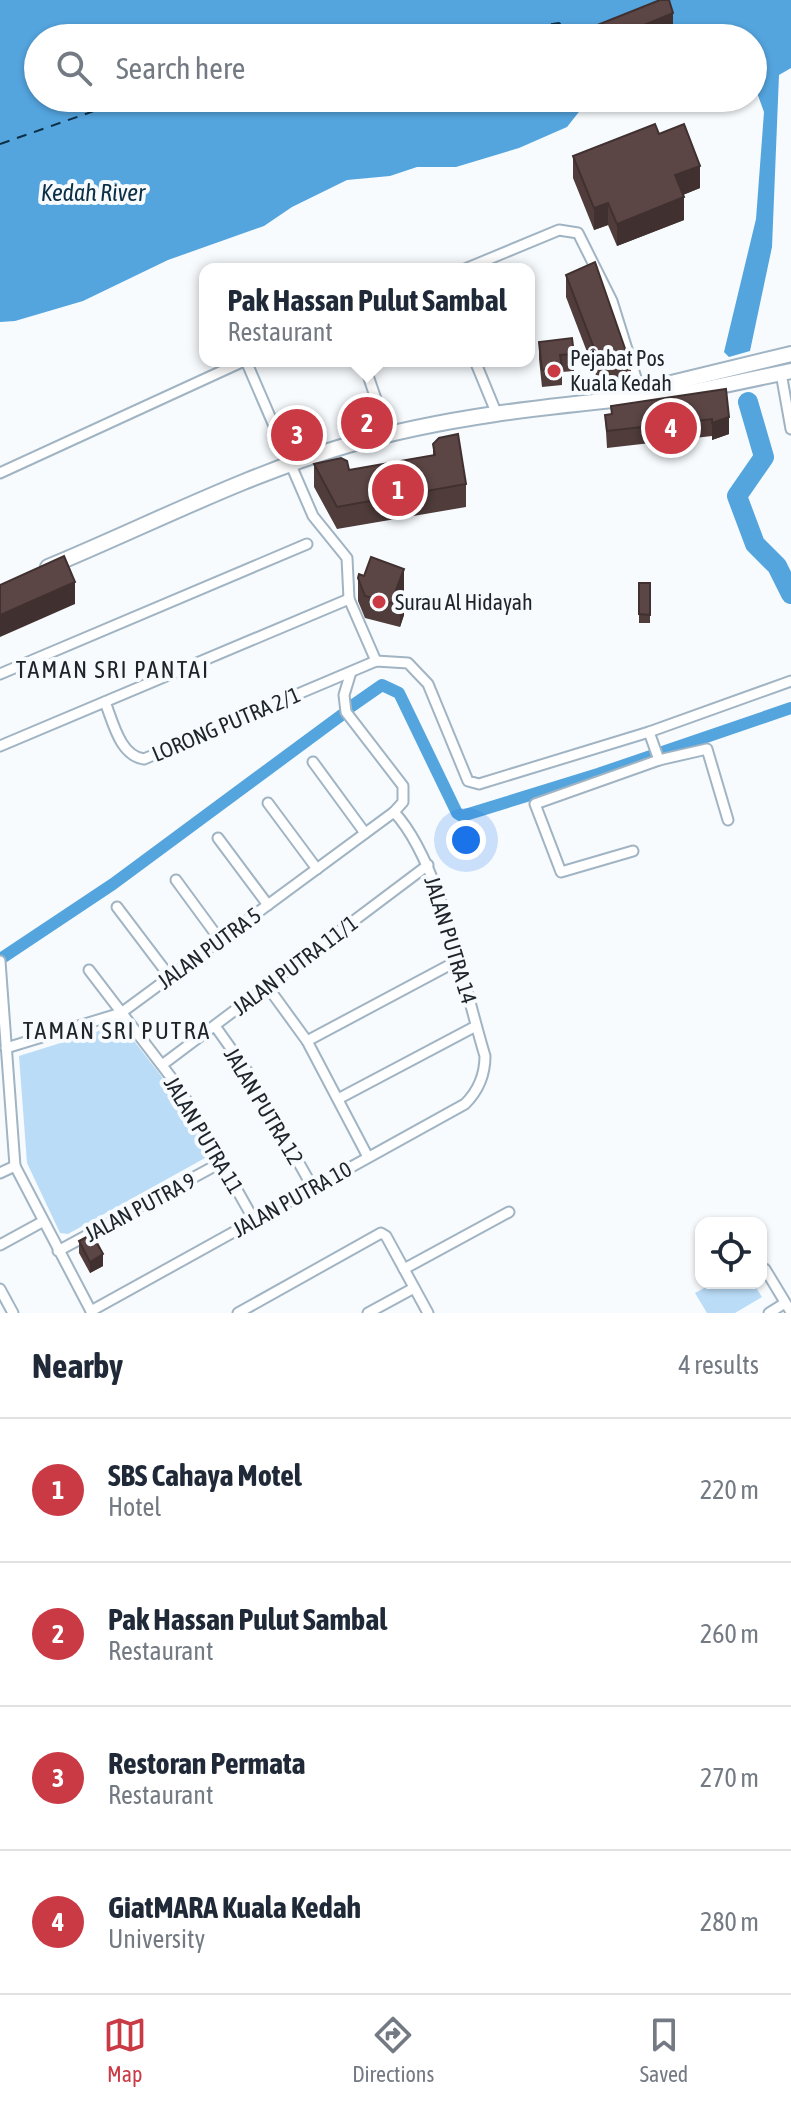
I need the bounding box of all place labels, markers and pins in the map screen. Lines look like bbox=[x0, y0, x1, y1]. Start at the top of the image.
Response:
place label: Pejabat Pos Kuala Kedah bbox=[570, 345, 672, 396]
marker: Pejabat Pos Kuala Kedah bbox=[545, 362, 563, 380]
pin: 2 bbox=[341, 393, 393, 453]
pin: 4 bbox=[645, 398, 697, 458]
pin: 3 bbox=[271, 405, 323, 465]
pin: 1 bbox=[372, 460, 424, 520]
place label: Surau Al Hidayah bbox=[395, 589, 533, 615]
marker: Surau Al Hidayah bbox=[370, 593, 388, 611]

